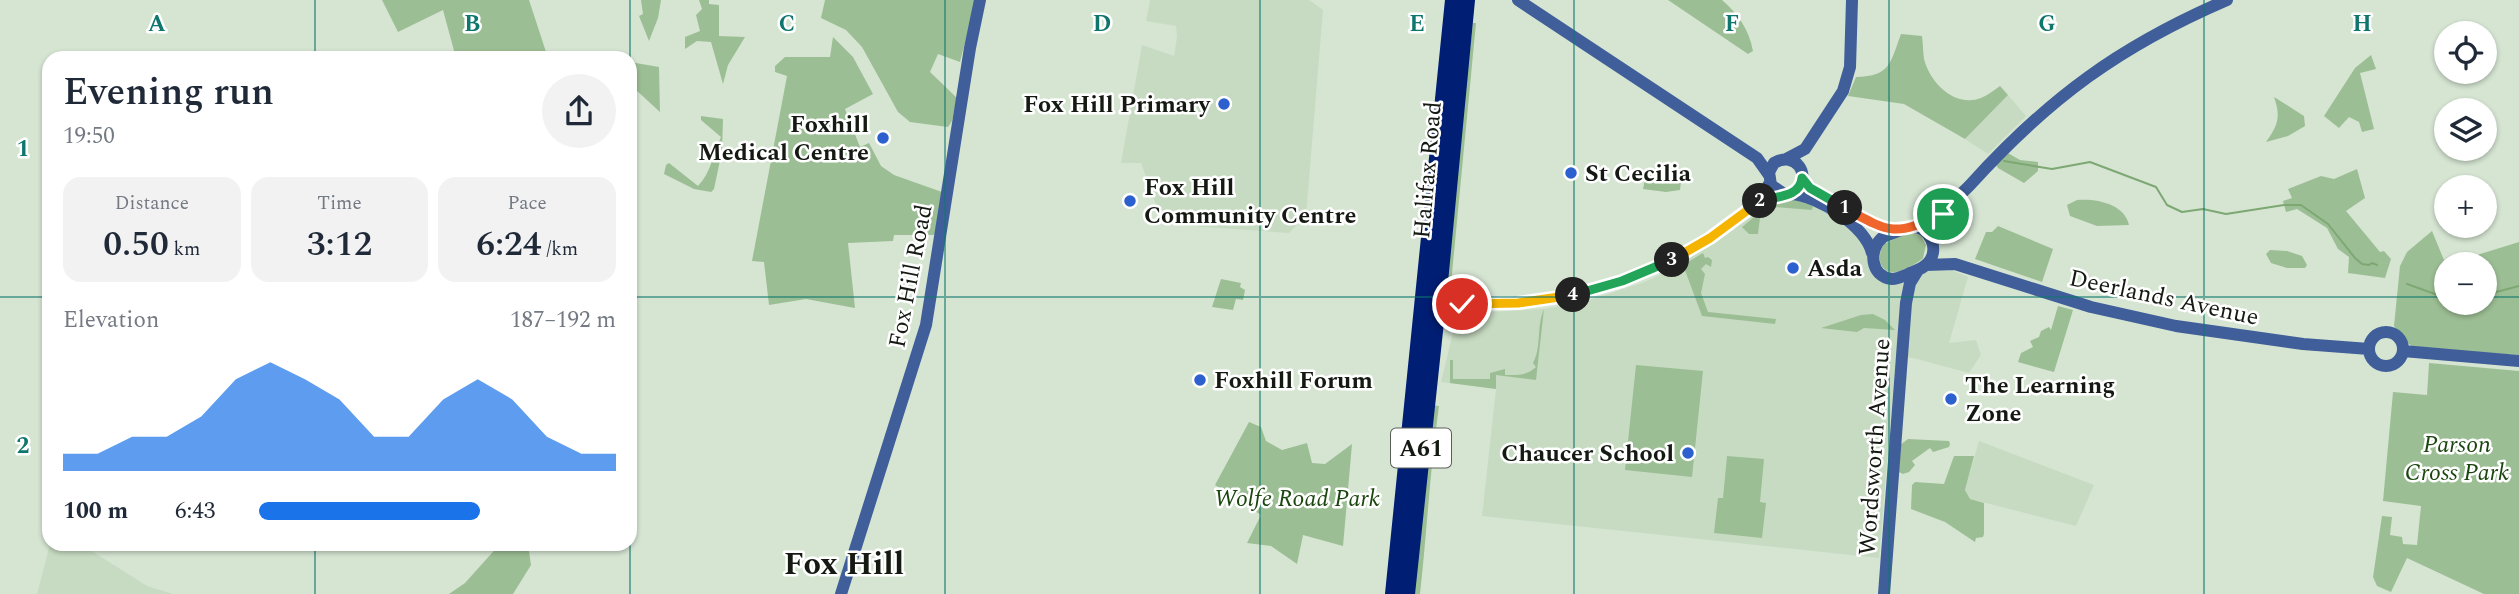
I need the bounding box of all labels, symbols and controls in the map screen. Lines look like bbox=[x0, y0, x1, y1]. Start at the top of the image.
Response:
text: A bbox=[148, 7, 166, 42]
text: B bbox=[464, 7, 480, 42]
text: C bbox=[779, 7, 795, 42]
text: D bbox=[1093, 7, 1111, 42]
text: E bbox=[1409, 7, 1425, 42]
text: F bbox=[1725, 7, 1739, 42]
text: G bbox=[2038, 7, 2056, 42]
text: H bbox=[2352, 7, 2372, 42]
map controls bbox=[2434, 21, 2497, 315]
button: locate bbox=[2434, 21, 2497, 84]
text: Evening run bbox=[63, 64, 274, 122]
button: share bbox=[542, 74, 616, 148]
place label: Fox Hill Primary bbox=[1023, 87, 1212, 123]
marker: Fox Hill Primary bbox=[1216, 96, 1232, 112]
button: layers bbox=[2434, 98, 2497, 161]
street label: Halifax Road bbox=[1404, 100, 1452, 240]
place label: Foxhill Medical Centre bbox=[698, 107, 869, 171]
text: 19:50 bbox=[63, 119, 115, 154]
marker: Foxhill Medical Centre bbox=[875, 130, 891, 146]
text: 1 bbox=[17, 132, 29, 167]
place label: St Cecilia bbox=[1585, 156, 1692, 192]
marker: St Cecilia bbox=[1563, 165, 1579, 181]
place label: Fox Hill Community Centre bbox=[1144, 170, 1356, 234]
button: + bbox=[2434, 175, 2497, 238]
pin: 2 bbox=[1742, 184, 1778, 218]
pin bbox=[1913, 184, 1973, 244]
text: 2 bbox=[1754, 186, 1765, 215]
text: Distance bbox=[115, 189, 189, 218]
text: Time bbox=[317, 189, 362, 218]
text: Pace bbox=[507, 189, 547, 218]
pin: 1 bbox=[1828, 190, 1862, 226]
marker: Fox Hill Community Centre bbox=[1122, 193, 1138, 209]
text: 1 bbox=[1839, 193, 1850, 222]
icon: arrive bbox=[1924, 195, 1962, 233]
street label: Fox Hill Road bbox=[879, 201, 943, 351]
text: 0.50 bbox=[103, 218, 169, 271]
text: 3:12 bbox=[307, 218, 372, 271]
text: 6:24 bbox=[476, 218, 542, 271]
text: km bbox=[169, 235, 200, 264]
text: /km bbox=[542, 235, 578, 264]
pin: 3 bbox=[1654, 243, 1690, 278]
text: 3 bbox=[1666, 245, 1677, 274]
place label: Asda bbox=[1807, 251, 1863, 287]
button: − bbox=[2434, 252, 2497, 315]
marker: Asda bbox=[1785, 260, 1801, 276]
street label: Deerlands Avenue bbox=[2066, 260, 2262, 336]
pin bbox=[1432, 274, 1492, 334]
pin: 4 bbox=[1556, 278, 1590, 312]
text: 4 bbox=[1567, 280, 1578, 309]
icon: check bbox=[1443, 285, 1481, 323]
text: Elevation bbox=[63, 303, 159, 338]
text: 187–192 m bbox=[510, 303, 616, 338]
street label: Wordsworth Avenue bbox=[1849, 337, 1901, 557]
place label: Foxhill Forum bbox=[1214, 363, 1373, 399]
place label: The Learning Zone bbox=[1965, 368, 2115, 432]
marker: Foxhill Forum bbox=[1192, 372, 1208, 388]
marker: The Learning Zone bbox=[1943, 391, 1959, 407]
park label: Parson Cross Park bbox=[2405, 427, 2509, 491]
road number: A61 bbox=[1391, 428, 1451, 468]
text: 2 bbox=[17, 429, 30, 464]
place label: Chaucer School bbox=[1501, 436, 1674, 472]
marker: Chaucer School bbox=[1680, 445, 1696, 461]
park label: Wolfe Road Park bbox=[1214, 481, 1380, 517]
text: 100 m bbox=[63, 494, 128, 529]
text: 6:43 bbox=[175, 494, 215, 529]
district label: Fox Hill bbox=[784, 540, 904, 589]

